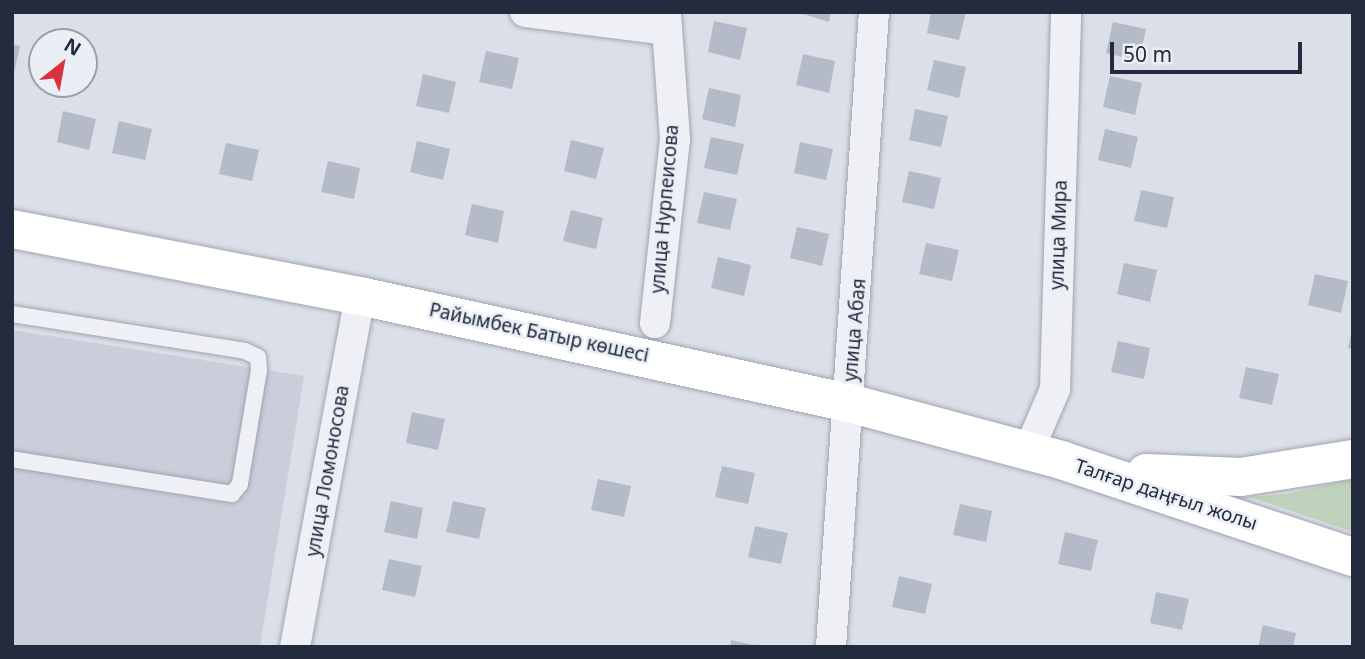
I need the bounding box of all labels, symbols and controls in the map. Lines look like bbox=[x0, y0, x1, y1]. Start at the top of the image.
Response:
north arrow bbox=[28, 28, 98, 98]
scale bar bbox=[1113, 28, 1306, 72]
text: N bbox=[59, 32, 86, 62]
text: 50 m bbox=[1123, 40, 1172, 68]
street label: улица Нурпеисова bbox=[646, 123, 684, 295]
street label: улица Мира bbox=[1046, 180, 1072, 290]
street label: улица Абая bbox=[839, 277, 871, 383]
street label: Райымбек Батыр көшесі bbox=[427, 299, 651, 367]
street label: улица Ломоносова bbox=[302, 383, 354, 559]
street label: Талғар даңғыл жолы bbox=[1072, 455, 1260, 535]

